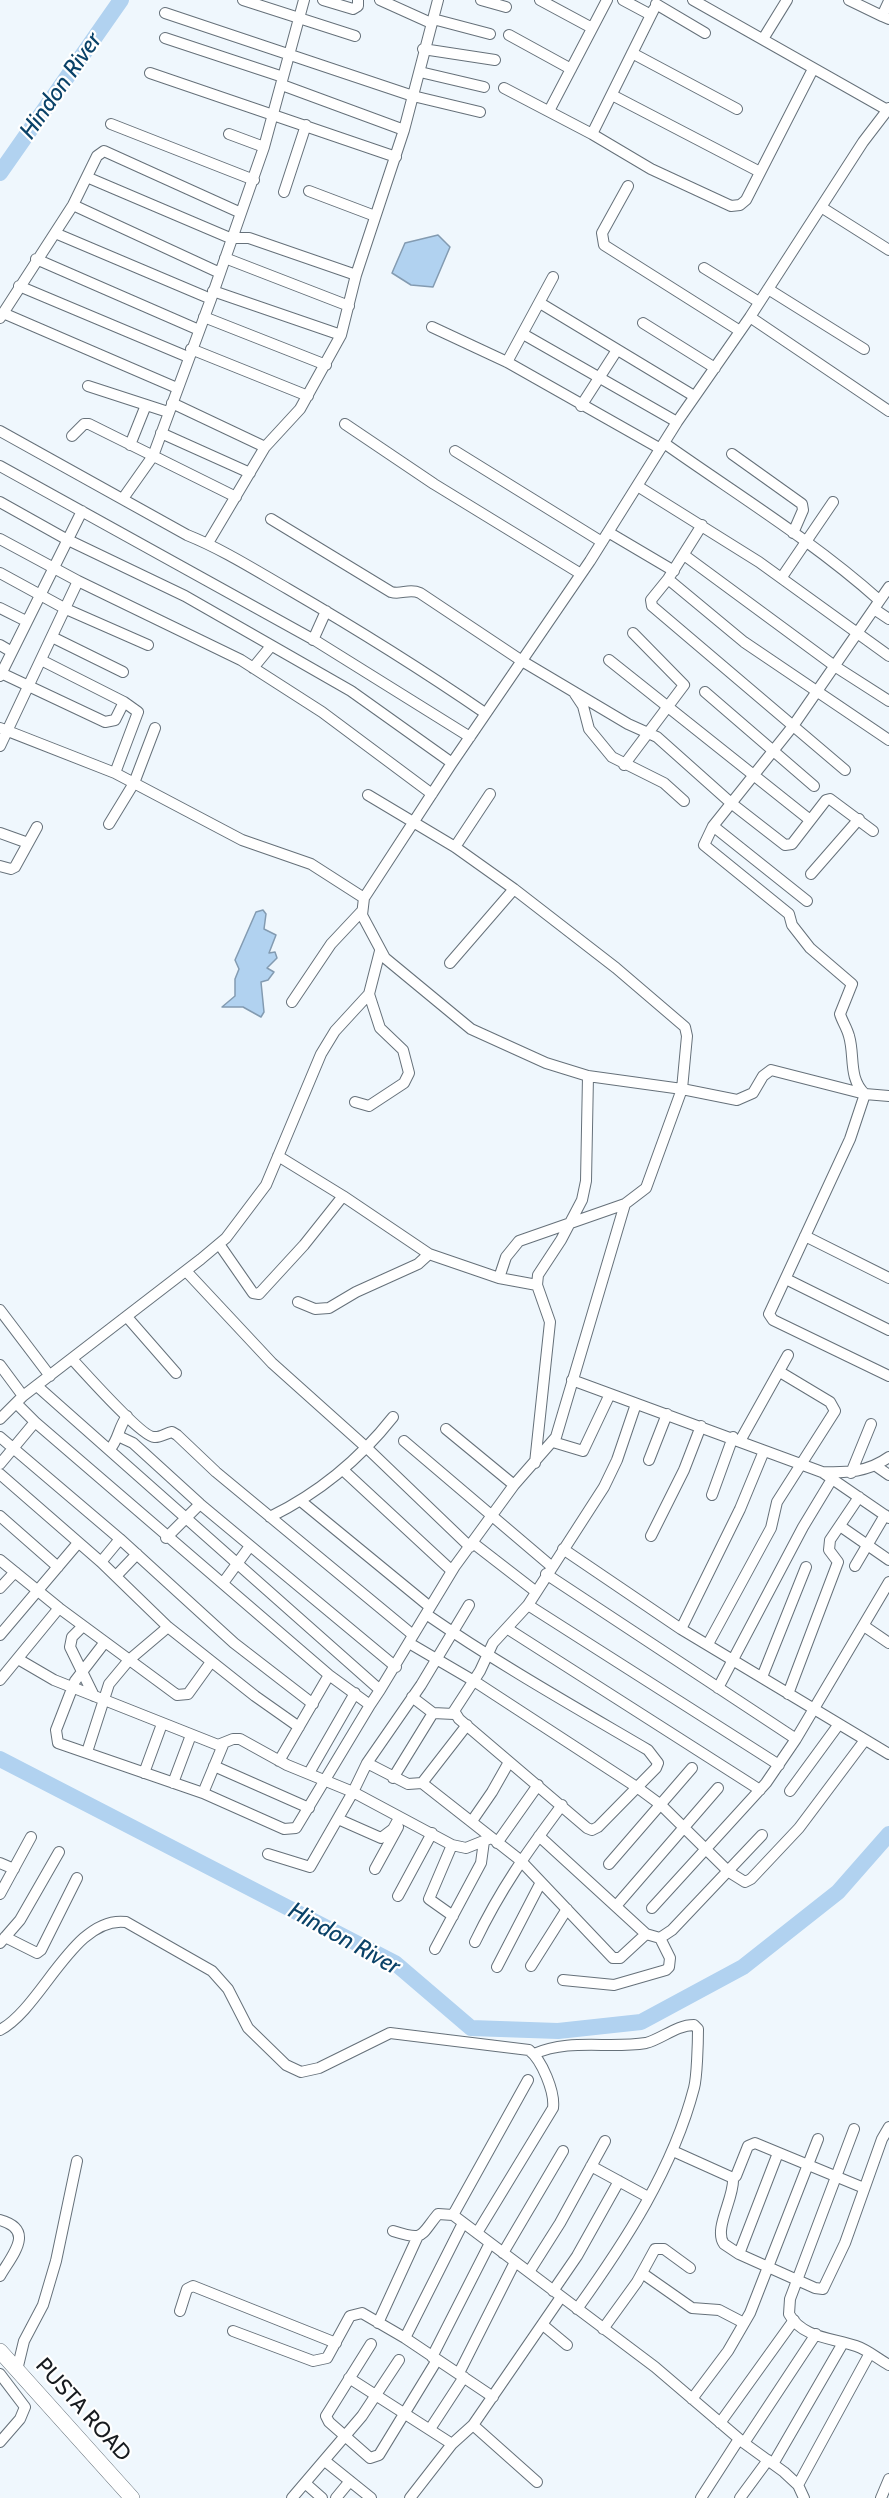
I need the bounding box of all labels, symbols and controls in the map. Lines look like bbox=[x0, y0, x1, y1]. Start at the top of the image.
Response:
water label: Hindon River bbox=[14, 27, 108, 145]
water label: Hindon River bbox=[283, 1897, 405, 1981]
street label: PUSTA ROAD bbox=[30, 2353, 136, 2467]

